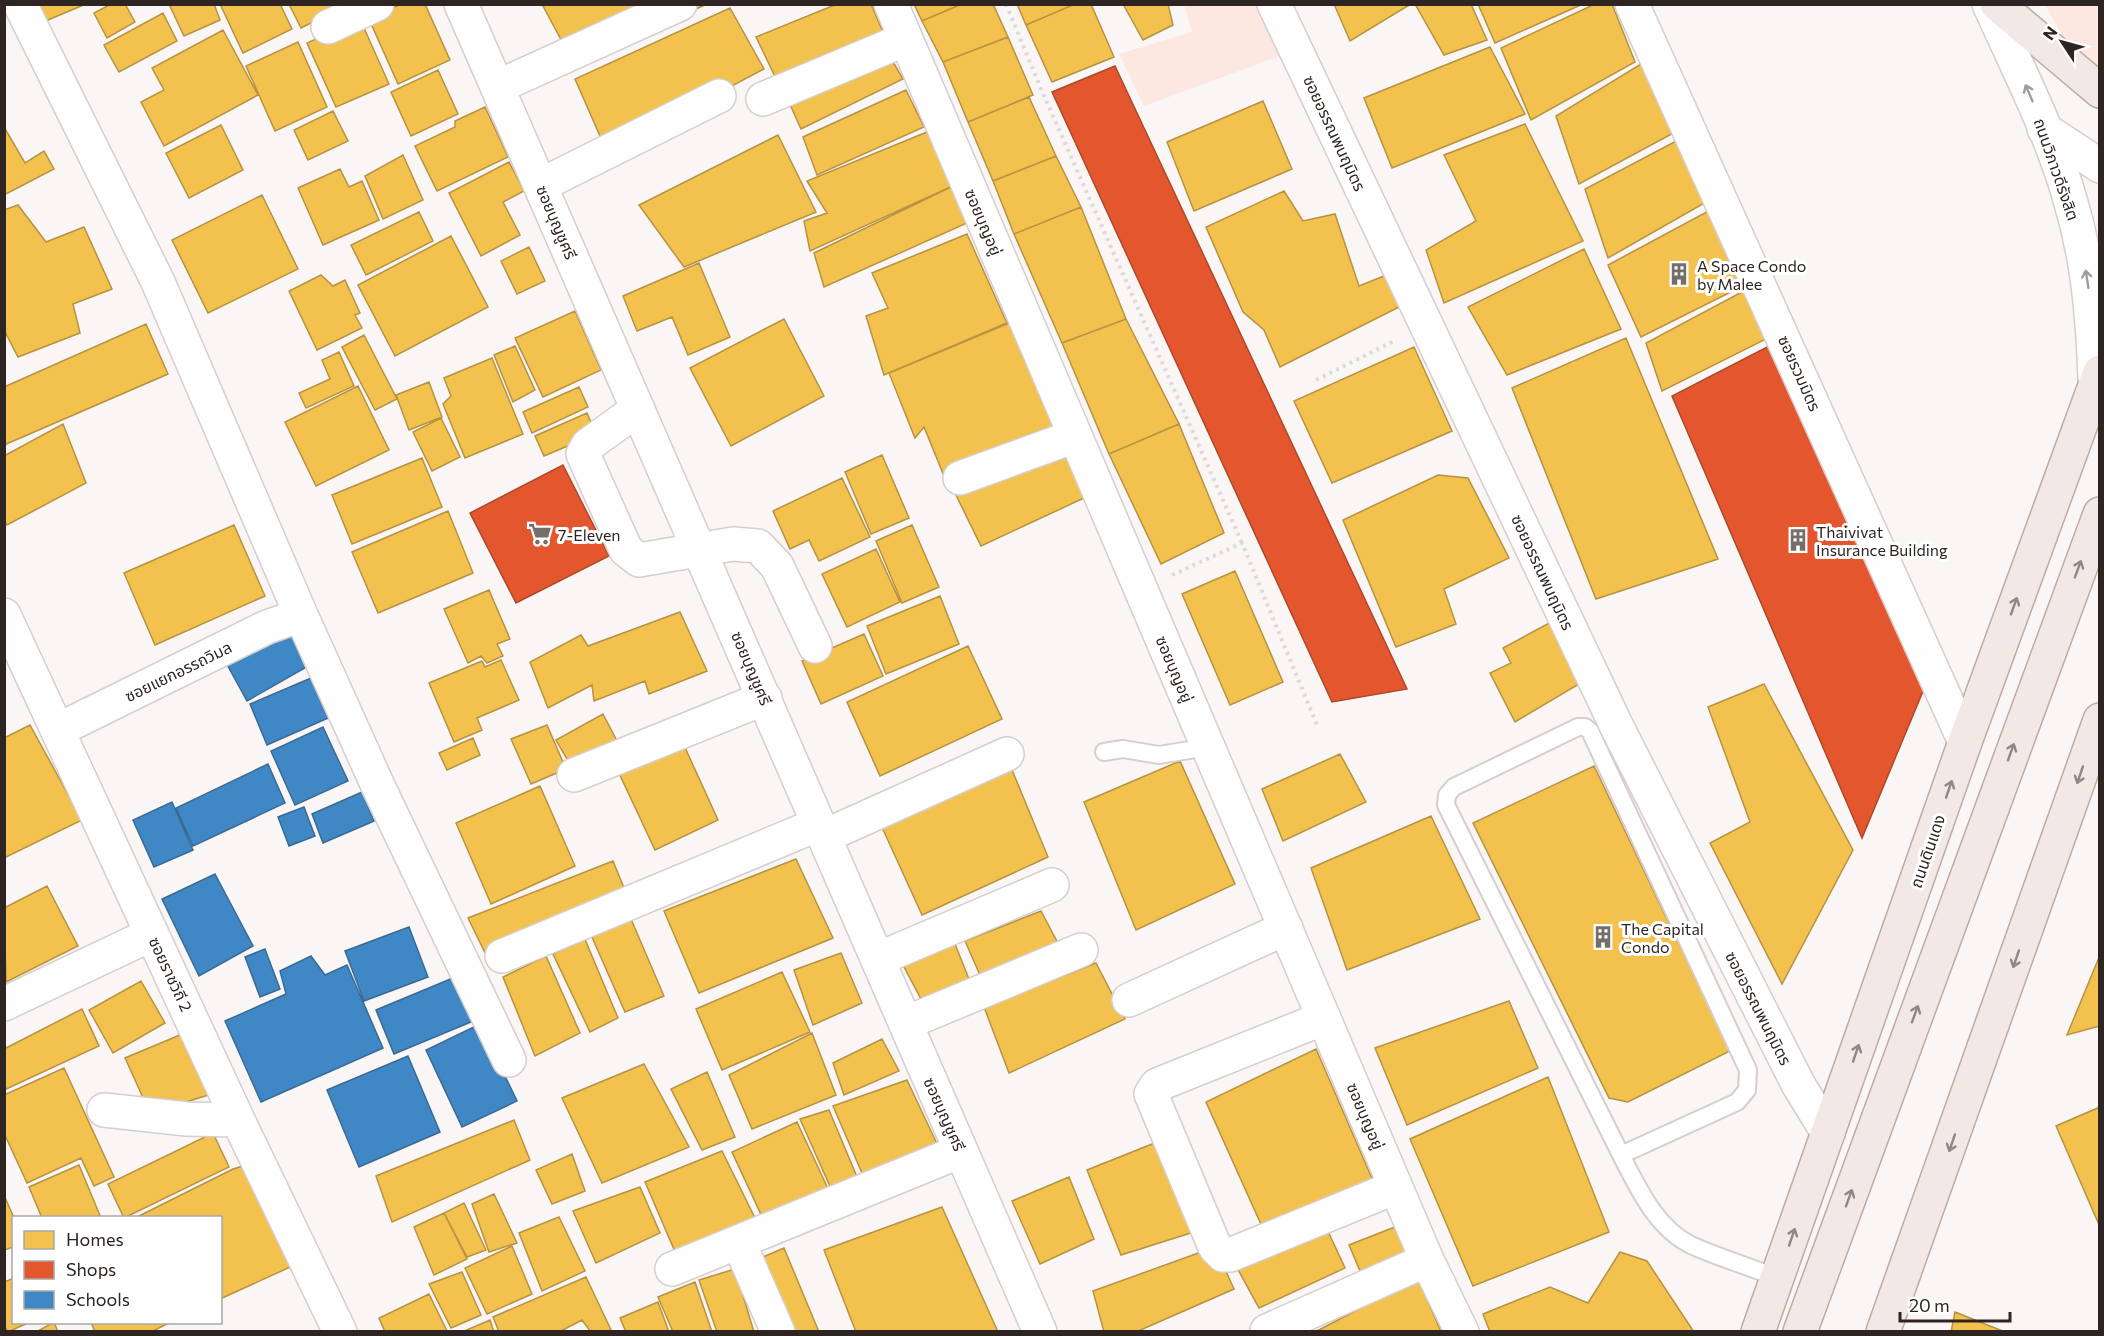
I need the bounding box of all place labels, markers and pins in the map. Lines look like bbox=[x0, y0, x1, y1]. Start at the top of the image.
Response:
place label: A Space Condo by Malee bbox=[1697, 256, 1806, 293]
building icon: A Space Condo by Malee bbox=[1666, 261, 1692, 287]
supermarket icon: 7-Eleven bbox=[527, 521, 553, 547]
place label: Thaivivat Insurance Building bbox=[1816, 522, 1948, 559]
place label: 7-Eleven bbox=[558, 525, 621, 544]
building icon: Thaivivat Insurance Building bbox=[1785, 527, 1811, 553]
place label: The Capital Condo bbox=[1621, 919, 1704, 956]
building icon: The Capital Condo bbox=[1590, 924, 1616, 950]

